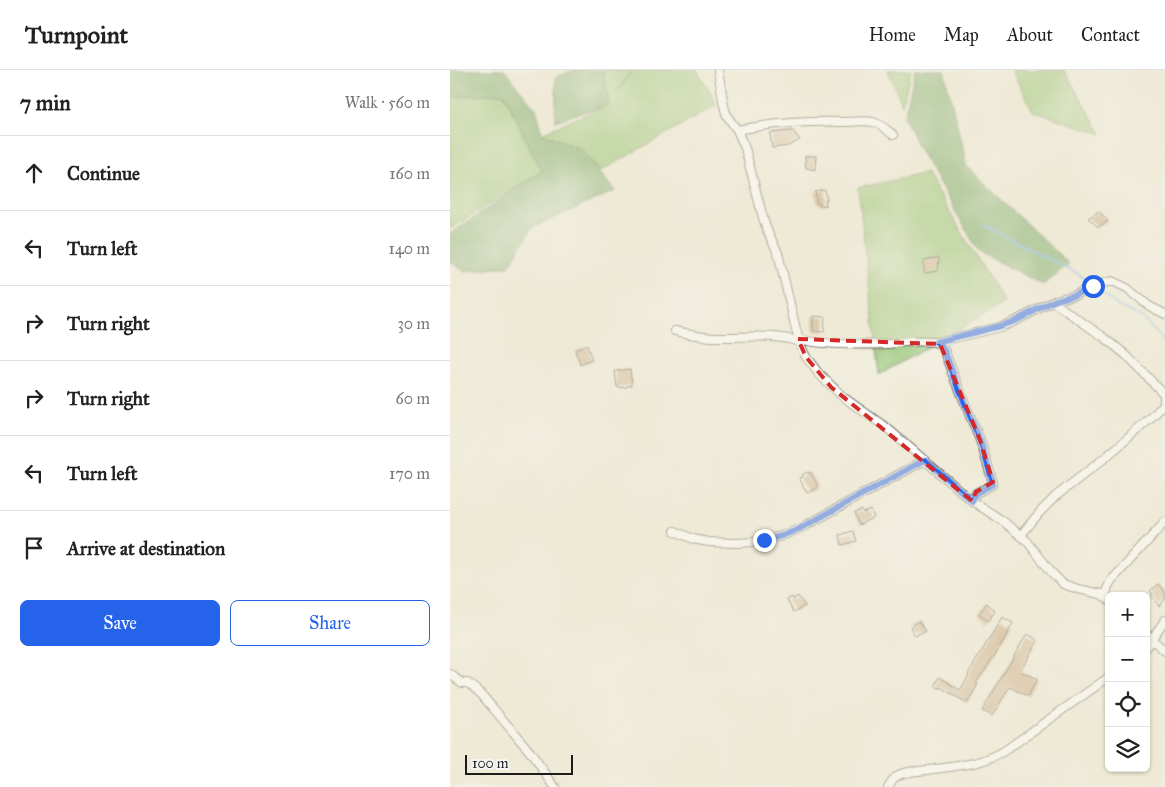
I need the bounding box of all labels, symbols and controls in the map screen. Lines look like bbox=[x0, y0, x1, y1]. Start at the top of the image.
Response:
text: Turnpoint bbox=[25, 20, 128, 50]
text: Home bbox=[869, 24, 916, 46]
text: Map bbox=[944, 24, 979, 46]
text: About bbox=[1007, 24, 1053, 46]
text: Contact bbox=[1081, 24, 1140, 46]
text: 7 min bbox=[20, 90, 71, 116]
text: Walk · 560 m bbox=[345, 93, 430, 112]
icon: ahead bbox=[20, 159, 48, 187]
text: Continue bbox=[67, 162, 140, 185]
text: 160 m bbox=[389, 164, 430, 183]
icon: left bbox=[20, 234, 48, 262]
text: Turn left bbox=[67, 237, 137, 260]
text: 140 m bbox=[389, 239, 430, 258]
route start bbox=[1082, 275, 1105, 298]
icon: right bbox=[20, 309, 48, 337]
text: Turn right bbox=[67, 312, 150, 335]
text: 30 m bbox=[397, 314, 430, 333]
icon: right bbox=[20, 384, 48, 412]
text: Turn right bbox=[67, 387, 150, 410]
text: 60 m bbox=[396, 389, 430, 408]
icon: left bbox=[20, 459, 48, 487]
text: Turn left bbox=[67, 462, 137, 485]
text: 170 m bbox=[389, 464, 430, 483]
route end bbox=[753, 529, 776, 552]
icon: arrive bbox=[20, 534, 48, 562]
text: Arrive at destination bbox=[67, 537, 225, 560]
map controls bbox=[1105, 592, 1150, 772]
button: + bbox=[1105, 592, 1150, 637]
button: Save bbox=[20, 600, 220, 646]
button: Share bbox=[230, 600, 430, 646]
button: − bbox=[1105, 637, 1150, 682]
button: locate bbox=[1105, 682, 1150, 727]
button: layers bbox=[1105, 727, 1150, 772]
scale bar bbox=[465, 752, 572, 775]
text: 100 m bbox=[472, 755, 509, 772]

